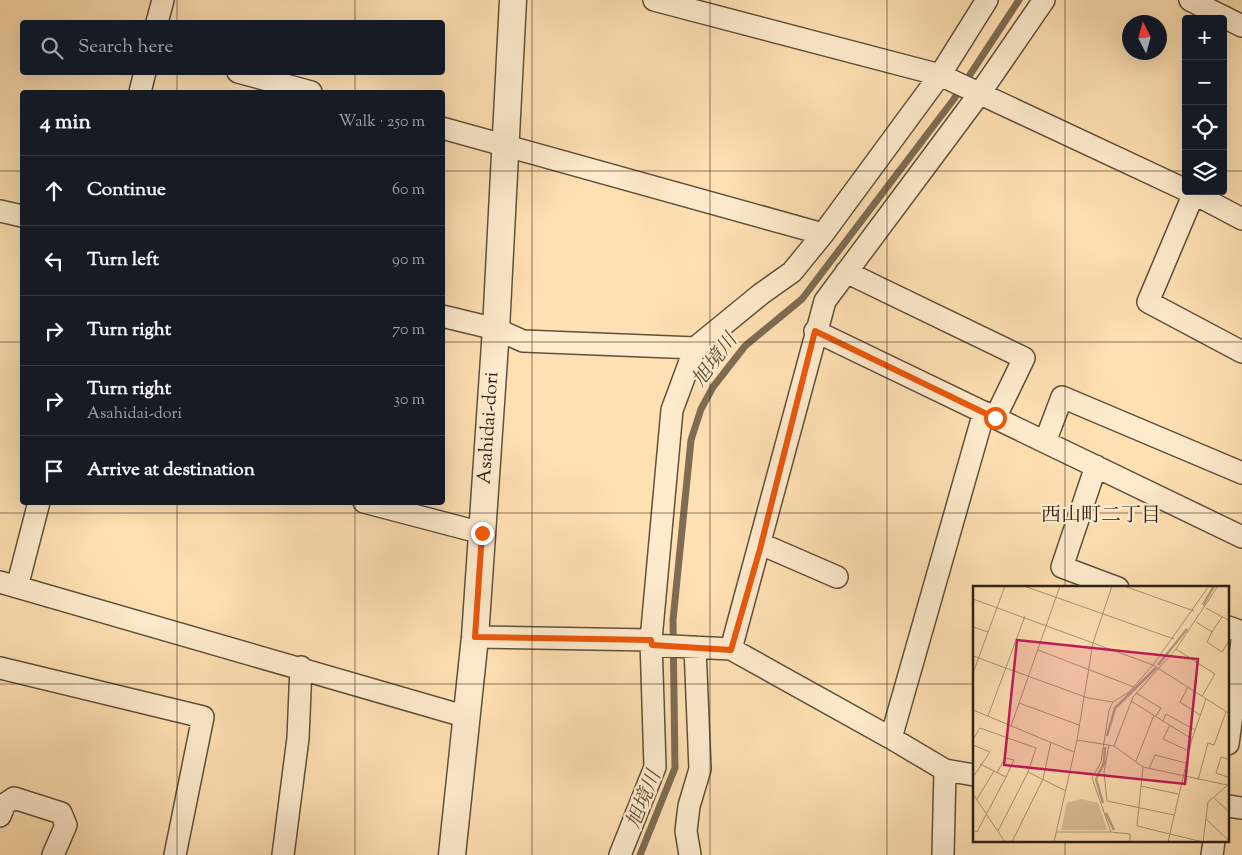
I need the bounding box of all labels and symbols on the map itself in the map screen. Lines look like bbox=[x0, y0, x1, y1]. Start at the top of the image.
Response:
north arrow bbox=[1122, 15, 1167, 60]
water label: 旭境川 bbox=[686, 327, 747, 394]
street label: Asahidai-dori bbox=[472, 371, 506, 485]
route start bbox=[984, 407, 1007, 430]
district label: 西山町二丁目 bbox=[1041, 502, 1161, 531]
route end bbox=[471, 522, 494, 545]
inset map bbox=[973, 586, 1230, 842]
water label: 旭境川 bbox=[620, 765, 670, 833]

